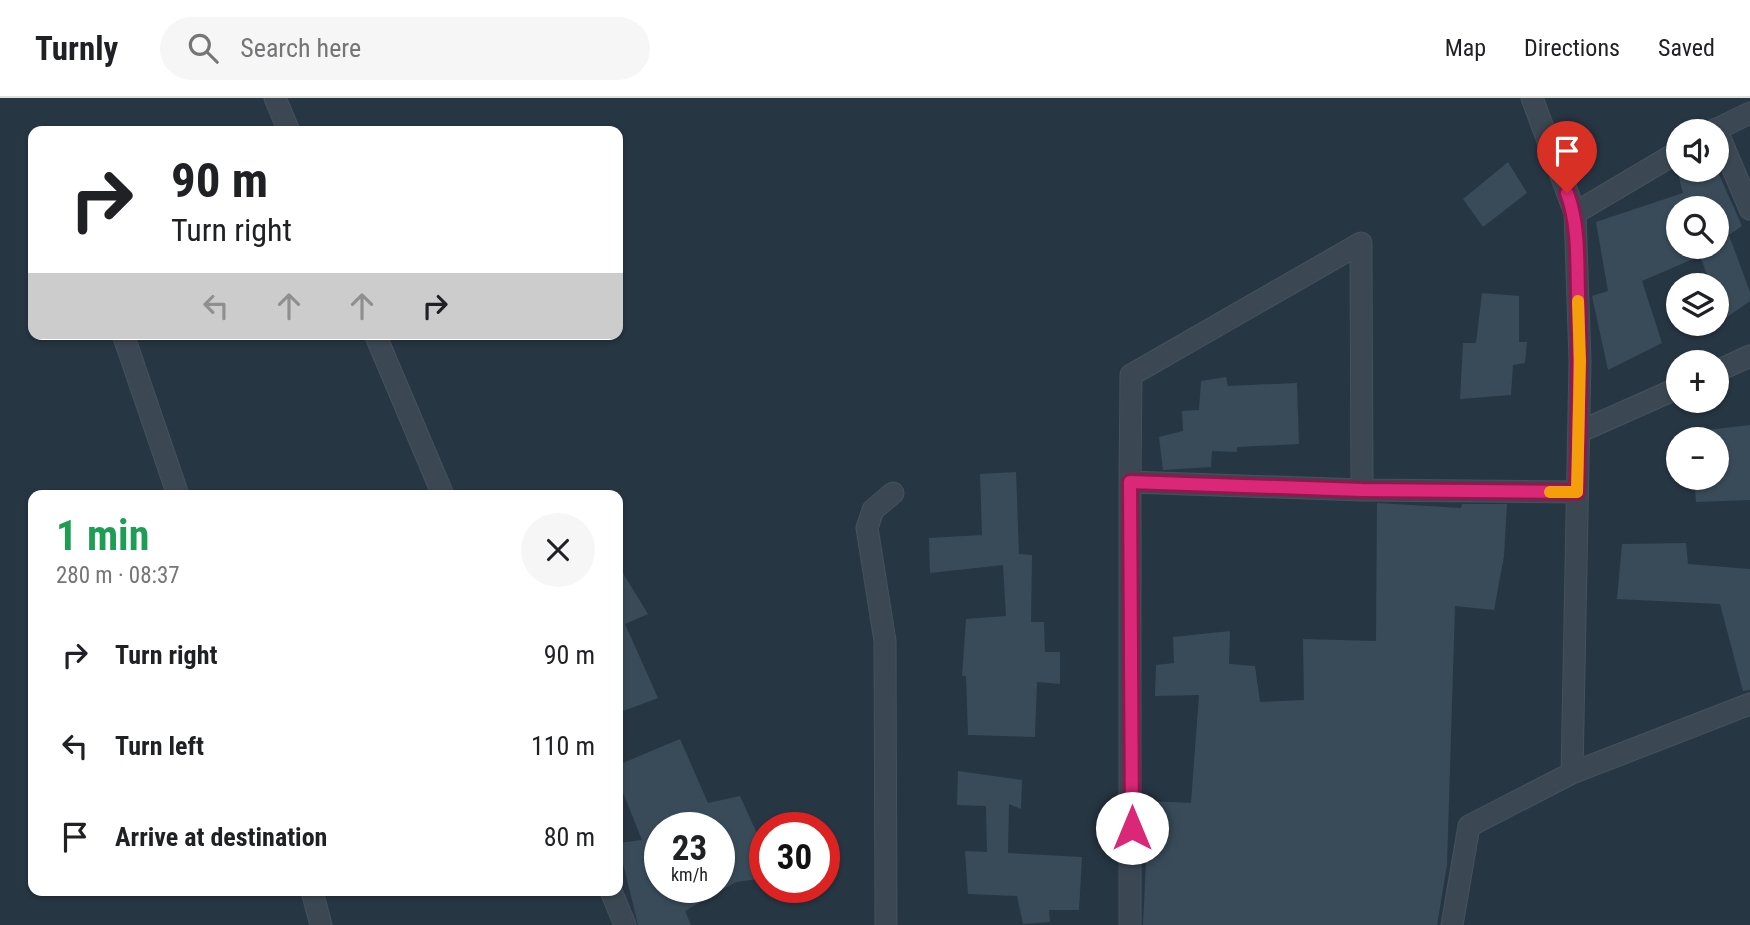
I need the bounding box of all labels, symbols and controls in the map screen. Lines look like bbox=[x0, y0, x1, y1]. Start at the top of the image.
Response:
search box bbox=[160, 17, 650, 80]
text: Turnly bbox=[35, 29, 118, 68]
icon: search bbox=[184, 29, 222, 67]
text: Search here bbox=[240, 33, 361, 63]
text: Map bbox=[1445, 34, 1486, 62]
text: Directions bbox=[1524, 34, 1620, 62]
text: Saved bbox=[1658, 34, 1715, 62]
map controls bbox=[1666, 119, 1729, 490]
button: sound bbox=[1666, 119, 1729, 182]
pin bbox=[1537, 121, 1597, 193]
icon: arrive bbox=[1548, 132, 1586, 170]
text: 90 m bbox=[171, 152, 268, 209]
icon: right bbox=[56, 154, 147, 245]
button: search bbox=[1666, 196, 1729, 259]
text: Turn right bbox=[171, 211, 292, 249]
button: layers bbox=[1666, 273, 1729, 336]
icon: left bbox=[197, 287, 235, 325]
icon: ahead bbox=[270, 287, 308, 325]
icon: ahead bbox=[343, 287, 381, 325]
icon: right bbox=[416, 287, 454, 325]
button: + bbox=[1666, 350, 1729, 413]
button: − bbox=[1666, 427, 1729, 490]
text: 1 min bbox=[56, 511, 149, 560]
button: close bbox=[521, 513, 595, 587]
text: 280 m · 08:37 bbox=[56, 562, 180, 589]
icon: right bbox=[56, 636, 94, 674]
text: Turn right bbox=[115, 640, 217, 670]
text: 90 m bbox=[544, 640, 595, 670]
icon: left bbox=[56, 727, 94, 765]
text: Turn left bbox=[115, 731, 204, 761]
text: 110 m bbox=[531, 731, 595, 761]
position arrow bbox=[1095, 791, 1169, 865]
speed limit sign: 30 bbox=[749, 812, 840, 903]
icon: arrive bbox=[56, 818, 94, 856]
text: Arrive at destination bbox=[115, 822, 327, 852]
text: 80 m bbox=[544, 822, 595, 852]
text: 23 bbox=[672, 828, 707, 869]
text: km/h bbox=[671, 864, 708, 885]

